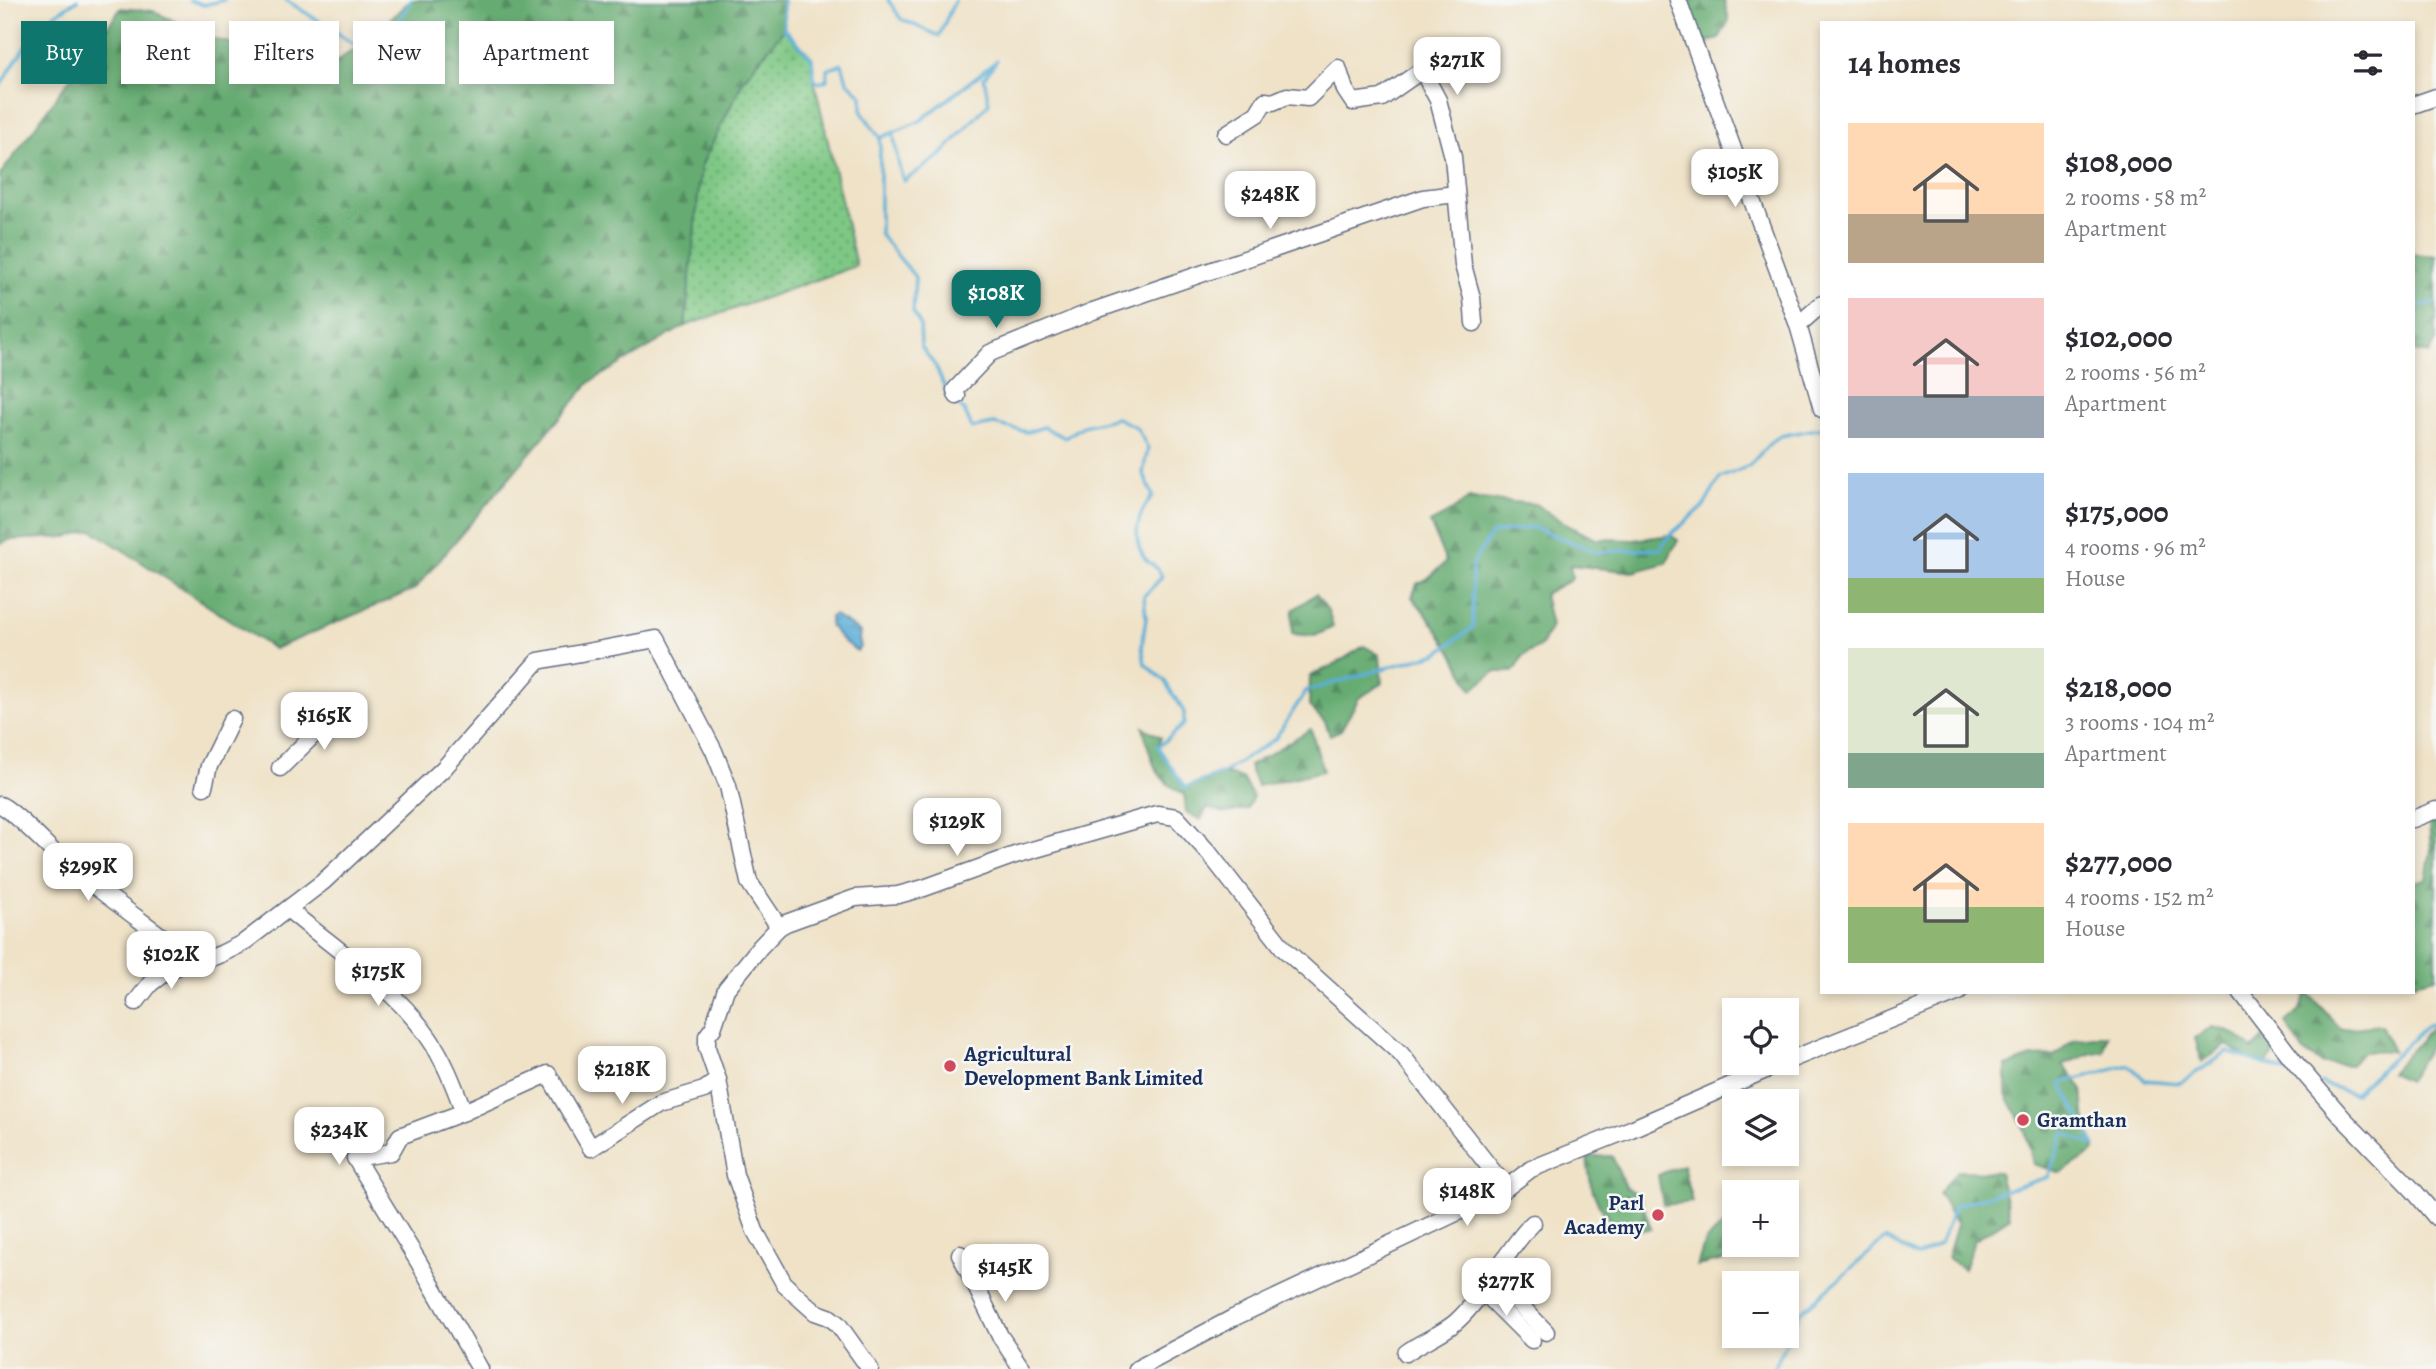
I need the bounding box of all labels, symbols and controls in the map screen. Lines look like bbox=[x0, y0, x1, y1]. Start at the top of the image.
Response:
chip: Buy bbox=[21, 21, 107, 84]
chip: Rent bbox=[121, 21, 215, 84]
chip: Filters bbox=[229, 21, 339, 84]
chip: New bbox=[353, 21, 445, 84]
chip: Apartment bbox=[459, 21, 614, 84]
pin: $271K bbox=[1408, 38, 1506, 97]
text: 14 homes bbox=[1848, 43, 1961, 83]
text: $271K bbox=[1430, 44, 1485, 75]
icon: filters bbox=[2349, 44, 2387, 82]
text: $108,000 bbox=[2065, 142, 2173, 182]
pin: $105K bbox=[1686, 150, 1784, 209]
icon: home bbox=[1904, 151, 1988, 235]
text: $105K bbox=[1707, 156, 1763, 187]
pin: $248K bbox=[1221, 172, 1319, 231]
text: $248K bbox=[1241, 178, 1299, 209]
text: 2 rooms · 58 m² bbox=[2065, 182, 2206, 213]
text: Apartment bbox=[2065, 213, 2167, 244]
pin: $108K bbox=[947, 270, 1045, 330]
text: $108K bbox=[968, 277, 1024, 308]
text: $102,000 bbox=[2065, 317, 2173, 357]
icon: home bbox=[1904, 326, 1988, 410]
text: 2 rooms · 56 m² bbox=[2065, 357, 2206, 388]
text: Apartment bbox=[2065, 388, 2167, 419]
text: $175,000 bbox=[2065, 492, 2169, 532]
icon: home bbox=[1904, 501, 1988, 585]
text: 4 rooms · 96 m² bbox=[2065, 532, 2206, 563]
text: House bbox=[2065, 563, 2125, 594]
text: $218,000 bbox=[2065, 667, 2172, 707]
icon: home bbox=[1904, 676, 1988, 760]
pin: $165K bbox=[275, 692, 373, 752]
text: $165K bbox=[297, 699, 351, 730]
text: 3 rooms · 104 m² bbox=[2065, 707, 2214, 738]
text: Apartment bbox=[2065, 738, 2167, 769]
pin: $129K bbox=[908, 798, 1006, 858]
text: $129K bbox=[929, 805, 985, 836]
text: $277,000 bbox=[2065, 842, 2172, 882]
pin: $299K bbox=[39, 844, 137, 903]
text: $299K bbox=[59, 850, 117, 881]
icon: home bbox=[1904, 851, 1988, 935]
text: 4 rooms · 152 m² bbox=[2065, 882, 2213, 913]
text: House bbox=[2065, 913, 2125, 944]
pin: $102K bbox=[122, 932, 220, 991]
text: $102K bbox=[143, 938, 199, 969]
pin: $175K bbox=[329, 948, 427, 1008]
text: $175K bbox=[351, 955, 405, 986]
map controls bbox=[1722, 998, 1799, 1348]
button: locate bbox=[1722, 998, 1799, 1075]
place label: Agricultural Development Bank Limited bbox=[963, 1040, 1204, 1092]
pin: $218K bbox=[573, 1046, 671, 1106]
text: $218K bbox=[594, 1053, 650, 1084]
marker: Agricultural Development Bank Limited bbox=[942, 1058, 958, 1074]
button: layers bbox=[1722, 1089, 1799, 1166]
place label: Gramthan bbox=[2037, 1106, 2127, 1134]
pin: $234K bbox=[290, 1108, 388, 1167]
marker: Gramthan bbox=[2015, 1112, 2031, 1128]
text: $234K bbox=[310, 1114, 368, 1145]
pin: $148K bbox=[1418, 1168, 1516, 1228]
text: $148K bbox=[1439, 1175, 1495, 1206]
button: + bbox=[1722, 1180, 1799, 1257]
place label: Parl Academy bbox=[1563, 1189, 1645, 1241]
marker: Parl Academy bbox=[1650, 1207, 1666, 1223]
pin: $145K bbox=[956, 1244, 1054, 1304]
text: $145K bbox=[978, 1251, 1032, 1282]
pin: $277K bbox=[1457, 1258, 1555, 1318]
text: $277K bbox=[1478, 1265, 1534, 1296]
button: − bbox=[1722, 1271, 1799, 1348]

